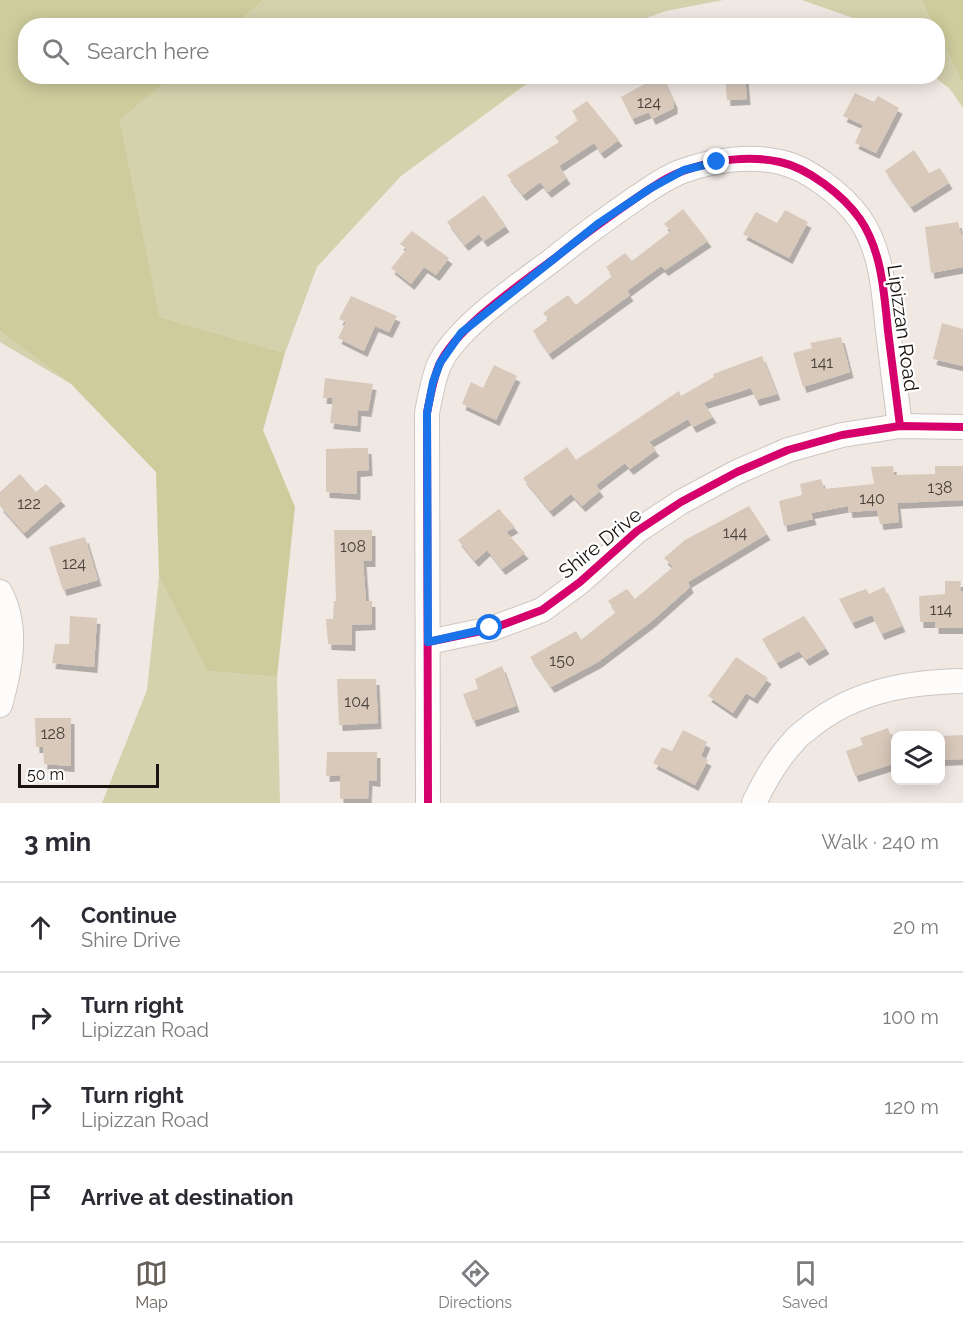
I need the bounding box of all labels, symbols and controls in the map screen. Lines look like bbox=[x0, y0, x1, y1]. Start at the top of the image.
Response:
search box bbox=[18, 18, 945, 84]
icon: search bbox=[39, 35, 72, 68]
text: Search here bbox=[87, 38, 209, 64]
house number: 124 bbox=[637, 93, 661, 112]
route end bbox=[703, 148, 729, 174]
street label: Lipizzan Road bbox=[882, 263, 924, 393]
house number: 141 bbox=[811, 353, 833, 372]
house number: 138 bbox=[928, 478, 952, 497]
house number: 140 bbox=[859, 489, 885, 508]
house number: 122 bbox=[17, 494, 41, 513]
street label: Shire Drive bbox=[554, 502, 646, 584]
house number: 144 bbox=[723, 523, 747, 542]
house number: 108 bbox=[340, 537, 366, 556]
house number: 124 bbox=[62, 554, 86, 573]
house number: 114 bbox=[930, 600, 952, 619]
route start bbox=[476, 614, 502, 640]
house number: 150 bbox=[549, 651, 575, 670]
house number: 104 bbox=[344, 692, 370, 711]
house number: 128 bbox=[41, 724, 65, 743]
map controls bbox=[891, 731, 945, 785]
button: layers bbox=[891, 731, 945, 785]
scale bar bbox=[18, 761, 159, 788]
text: 50 m bbox=[27, 765, 64, 784]
text: 3 min bbox=[24, 827, 91, 857]
text: Walk · 240 m bbox=[821, 830, 939, 854]
text: Continue bbox=[81, 902, 177, 928]
icon: ahead bbox=[24, 911, 57, 944]
text: 20 m bbox=[893, 915, 939, 939]
text: Shire Drive bbox=[81, 928, 180, 952]
text: Turn right bbox=[81, 992, 184, 1018]
icon: right bbox=[24, 1001, 57, 1034]
text: 100 m bbox=[882, 1005, 939, 1029]
text: Lipizzan Road bbox=[81, 1018, 209, 1042]
text: Turn right bbox=[81, 1082, 184, 1108]
icon: right bbox=[24, 1091, 57, 1124]
text: 120 m bbox=[884, 1095, 939, 1119]
text: Lipizzan Road bbox=[81, 1108, 209, 1132]
icon: arrive bbox=[24, 1181, 57, 1214]
text: Arrive at destination bbox=[81, 1184, 294, 1210]
tab: Map bbox=[135, 1257, 168, 1312]
tab: Directions bbox=[438, 1257, 512, 1312]
tab: Saved bbox=[782, 1257, 828, 1312]

